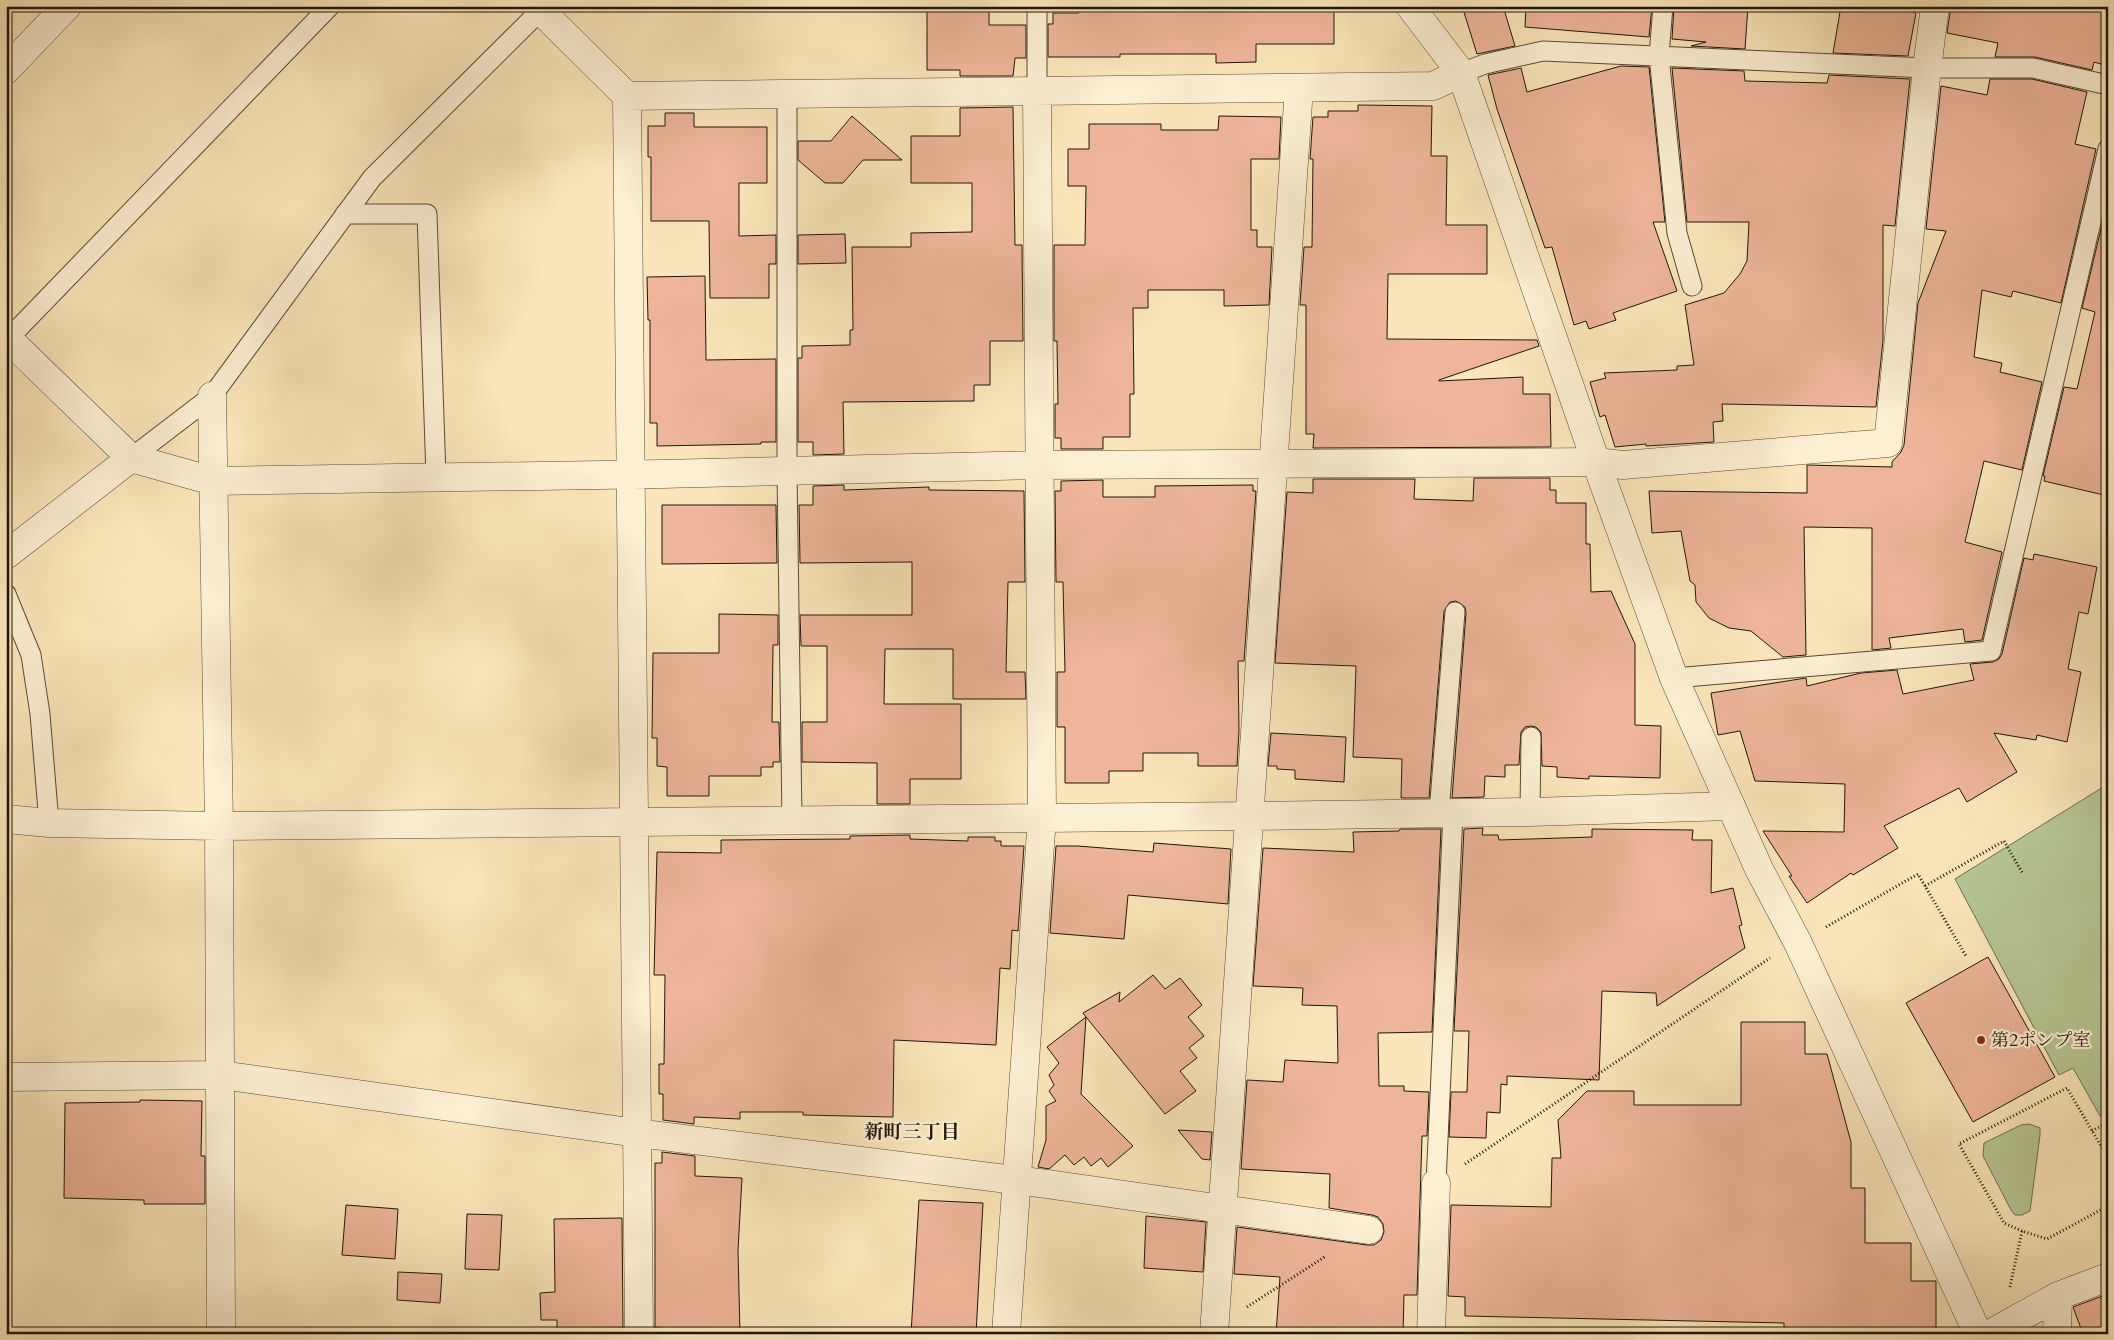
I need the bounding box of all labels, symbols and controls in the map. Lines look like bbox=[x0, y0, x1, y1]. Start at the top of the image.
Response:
place label: 第2ポンプ室 bbox=[1991, 1028, 2090, 1053]
marker: 第2ポンプ室 bbox=[1975, 1034, 1987, 1046]
district label: 新町三丁目 bbox=[864, 1119, 960, 1145]

